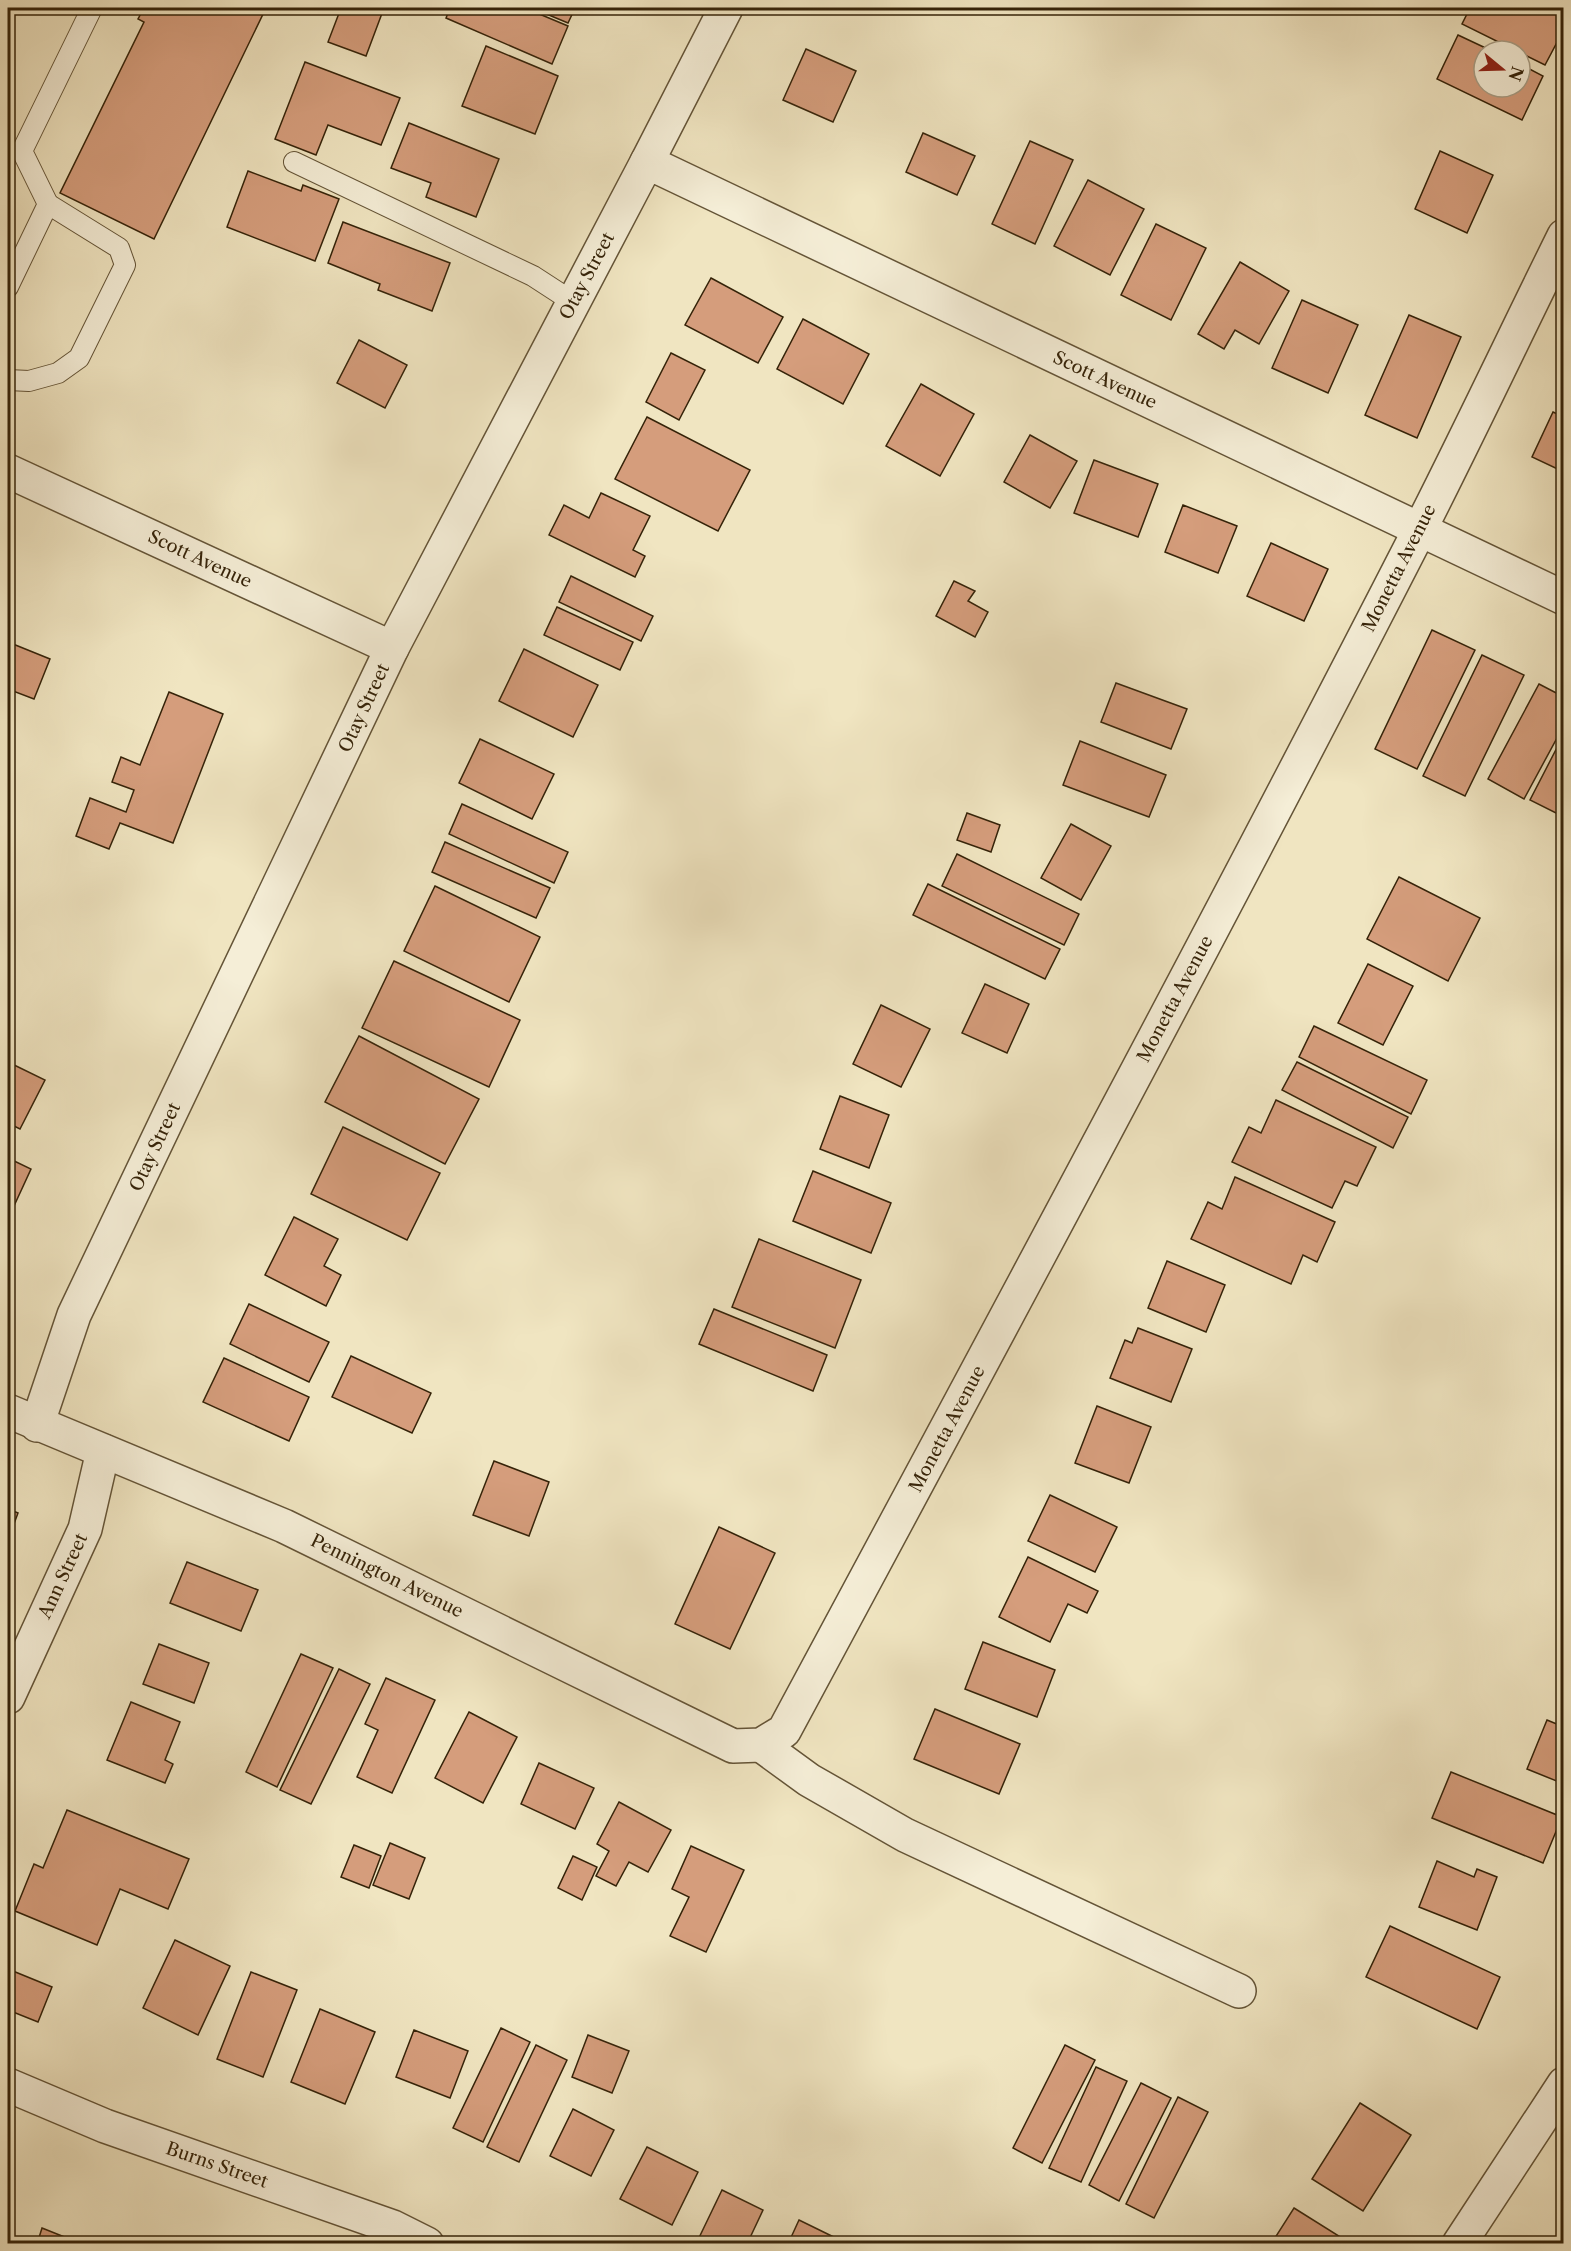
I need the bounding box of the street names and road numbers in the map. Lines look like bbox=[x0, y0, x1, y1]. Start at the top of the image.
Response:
street label: Otay Street bbox=[555, 228, 619, 323]
street label: Scott Avenue bbox=[1050, 346, 1160, 414]
street label: Monetta Avenue bbox=[1357, 501, 1441, 635]
street label: Scott Avenue bbox=[145, 525, 255, 593]
street label: Otay Street bbox=[334, 659, 394, 756]
street label: Monetta Avenue bbox=[1132, 932, 1218, 1066]
street label: Otay Street bbox=[125, 1098, 185, 1195]
street label: Monetta Avenue bbox=[904, 1362, 990, 1496]
street label: Ann Street bbox=[33, 1529, 93, 1623]
street label: Pennington Avenue bbox=[307, 1530, 467, 1622]
street label: Burns Street bbox=[163, 2137, 271, 2193]

